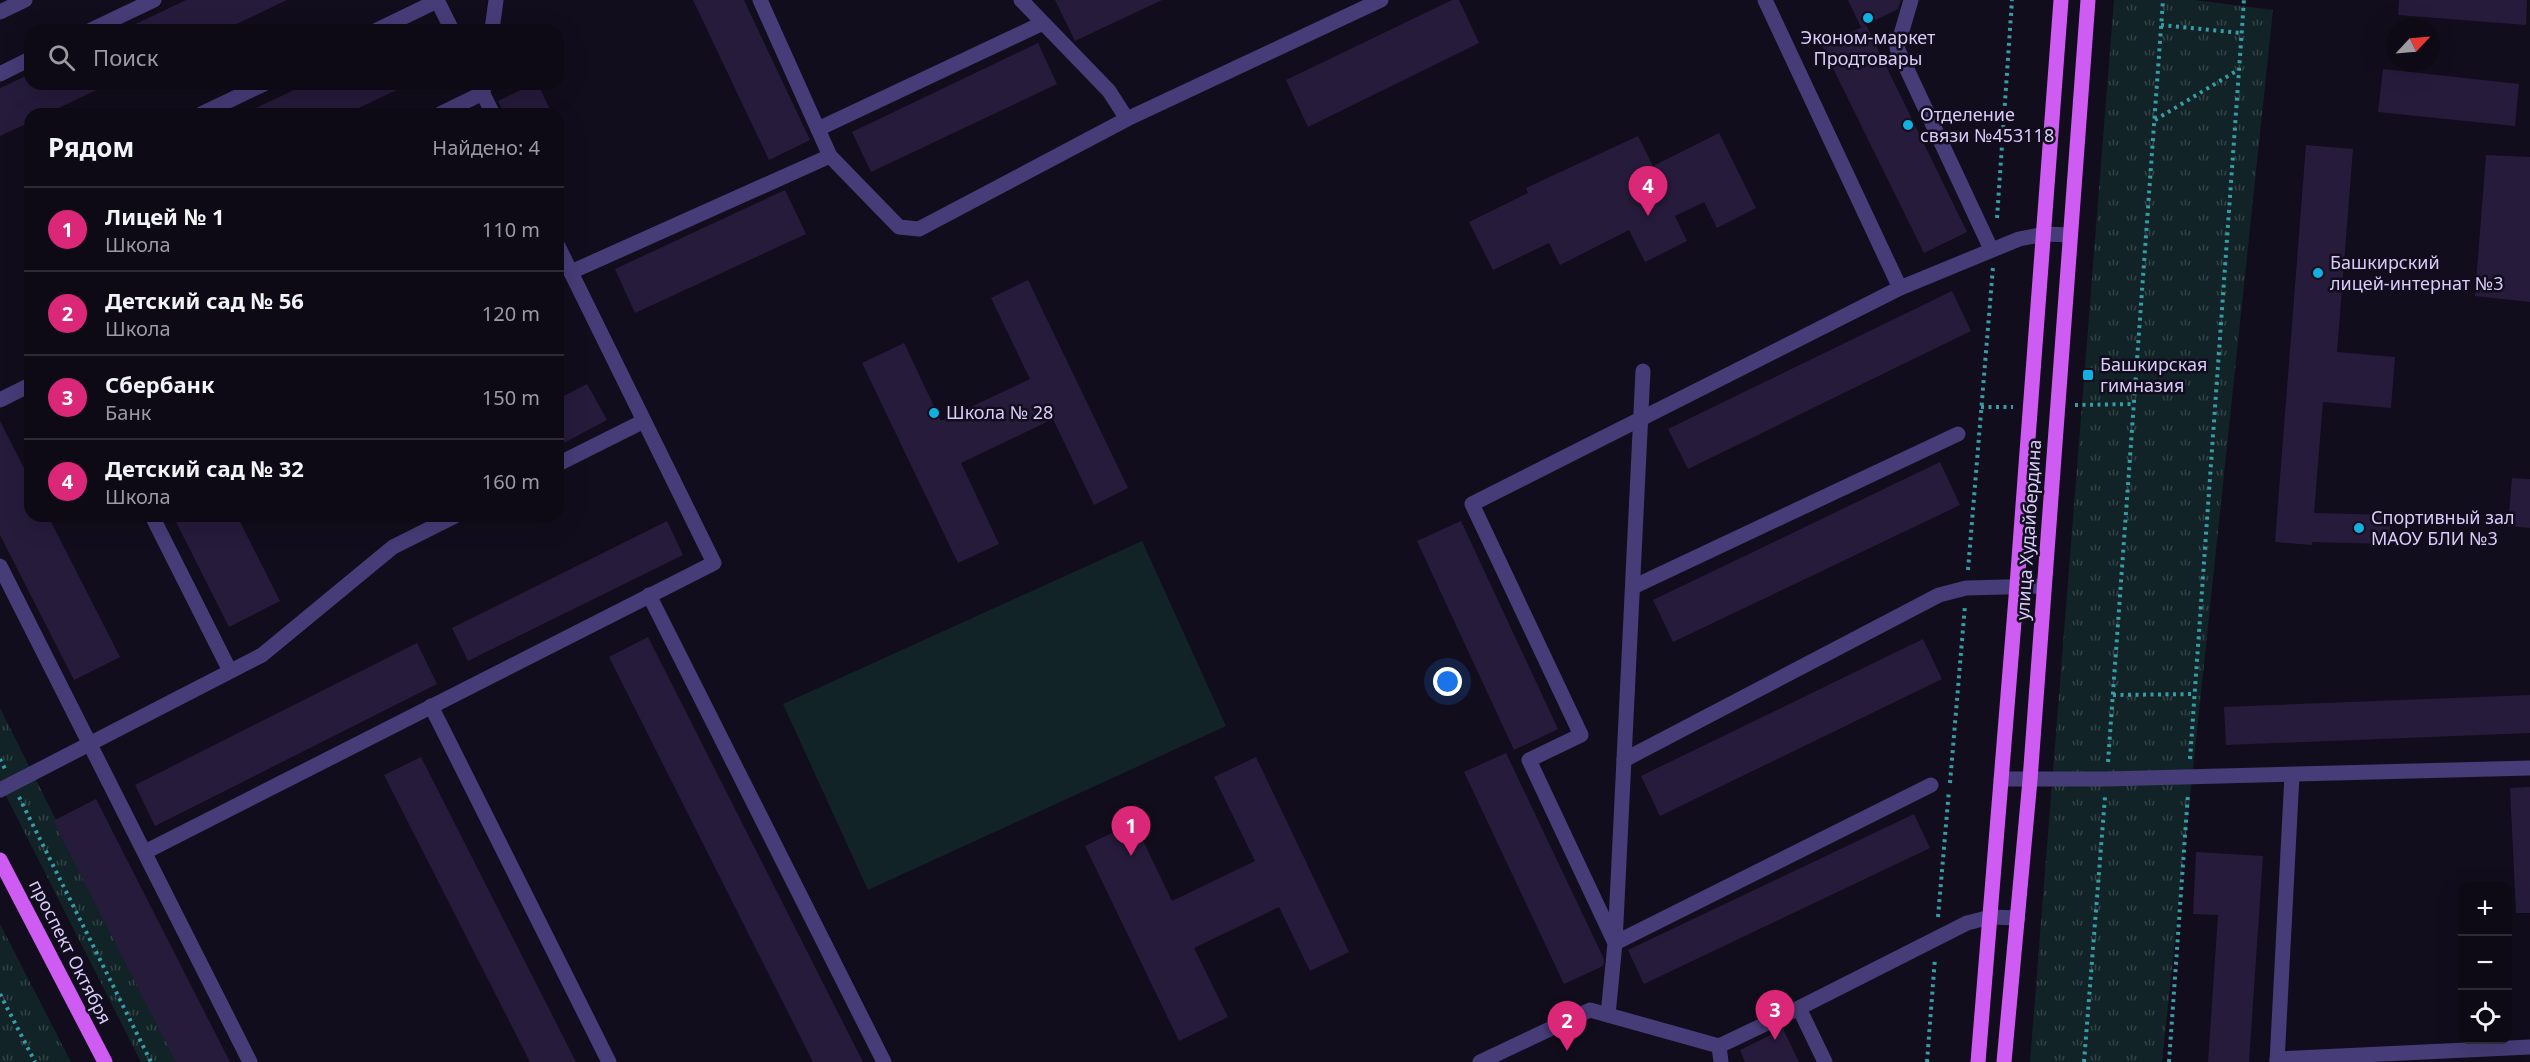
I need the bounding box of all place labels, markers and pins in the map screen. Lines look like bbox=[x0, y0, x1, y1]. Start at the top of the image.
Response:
marker: Эконом-маркет Продтовары bbox=[1861, 11, 1875, 25]
place label: Эконом-маркет Продтовары bbox=[1801, 25, 1936, 70]
place label: Отделение связи №453118 bbox=[1920, 102, 2054, 147]
marker: Отделение связи №453118 bbox=[1901, 118, 1915, 132]
pin: 4 bbox=[1628, 166, 1668, 216]
place label: Башкирский лицей-интернат №3 bbox=[2330, 250, 2504, 295]
marker: Башкирский лицей-интернат №3 bbox=[2311, 266, 2325, 280]
place label: Башкирская гимназия bbox=[2100, 352, 2207, 397]
marker: Башкирская гимназия bbox=[2081, 368, 2095, 382]
place label: Школа № 28 bbox=[946, 400, 1053, 424]
marker: Школа № 28 bbox=[927, 406, 941, 420]
place label: Спортивный зал МАОУ БЛИ №3 bbox=[2371, 505, 2515, 550]
marker: Спортивный зал МАОУ БЛИ №3 bbox=[2352, 521, 2366, 535]
pin: 1 bbox=[1112, 806, 1150, 856]
pin: 3 bbox=[1756, 990, 1794, 1040]
pin: 2 bbox=[1548, 1002, 1586, 1051]

